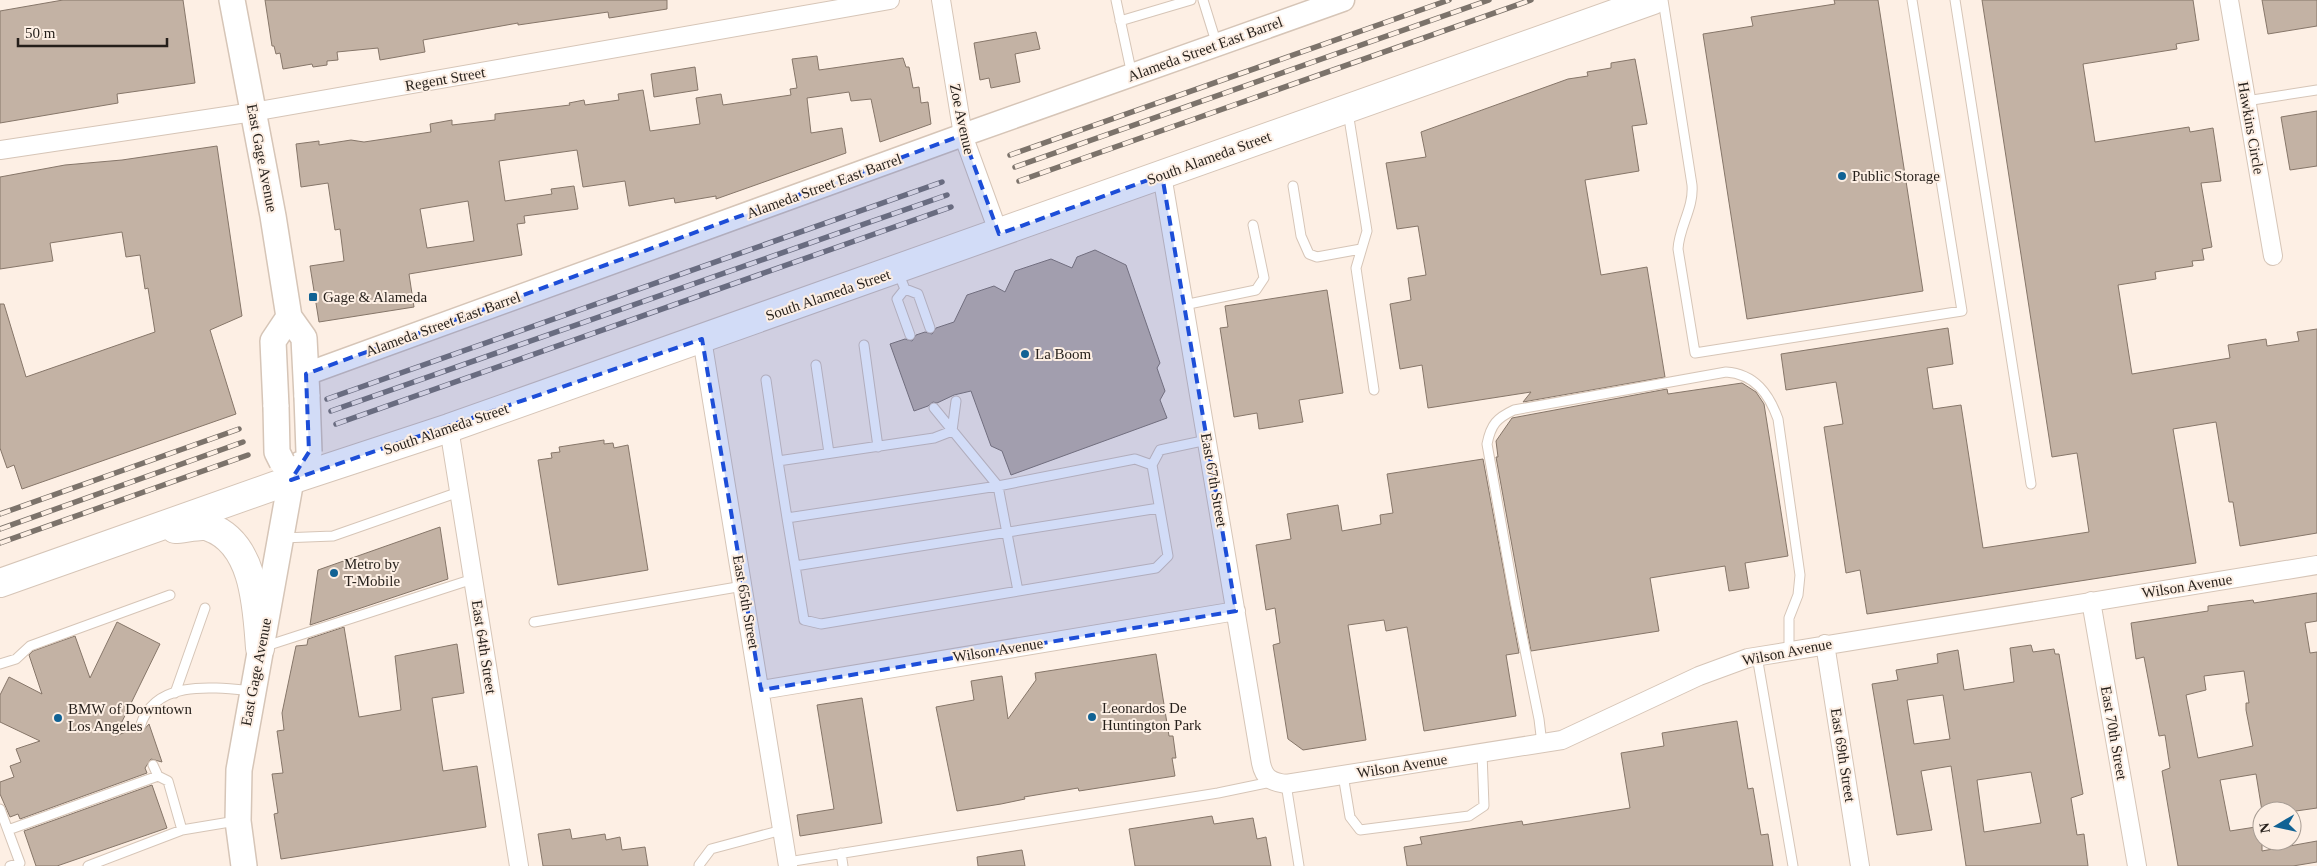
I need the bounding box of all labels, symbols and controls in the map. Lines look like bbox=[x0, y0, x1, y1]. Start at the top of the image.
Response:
street label: Alameda Street East Barrel bbox=[1125, 13, 1285, 85]
scale bar bbox=[18, 15, 166, 47]
text: 50 m bbox=[25, 25, 56, 41]
street label: Regent Street bbox=[404, 64, 487, 94]
street label: Hawkins Circle bbox=[2235, 80, 2267, 176]
street label: Zoe Avenue bbox=[947, 82, 977, 156]
street label: East Gage Avenue bbox=[244, 103, 280, 214]
street label: South Alameda Street bbox=[1145, 128, 1274, 188]
street label: Alameda Street East Barrel bbox=[744, 150, 904, 222]
place label: Public Storage bbox=[1852, 168, 1940, 184]
marker: Public Storage bbox=[1836, 170, 1848, 182]
street label: South Alameda Street bbox=[764, 266, 893, 324]
street label: Alameda Street East Barrel bbox=[363, 288, 523, 360]
place label: Gage & Alameda bbox=[323, 289, 427, 305]
marker: Gage & Alameda bbox=[307, 291, 319, 303]
place label: La Boom bbox=[1035, 346, 1092, 362]
marker: La Boom bbox=[1019, 348, 1031, 360]
street label: South Alameda Street bbox=[382, 400, 511, 458]
street label: East 67th Street bbox=[1198, 432, 1230, 529]
street label: East 65th Street bbox=[730, 554, 762, 651]
place label: Metro by T-Mobile bbox=[344, 556, 400, 589]
marker: Metro by T-Mobile bbox=[328, 567, 340, 579]
street label: Wilson Avenue bbox=[2141, 571, 2234, 601]
street label: East 64th Street bbox=[469, 599, 499, 696]
street label: East Gage Avenue bbox=[238, 616, 274, 727]
street label: Wilson Avenue bbox=[952, 635, 1045, 665]
street label: Wilson Avenue bbox=[1741, 635, 1834, 669]
street label: East 70th Street bbox=[2098, 685, 2130, 782]
place label: Leonardos De Huntington Park bbox=[1102, 700, 1202, 733]
place label: BMW of Downtown Los Angeles bbox=[68, 701, 192, 734]
street label: East 69th Street bbox=[1828, 707, 1858, 804]
marker: Leonardos De Huntington Park bbox=[1086, 711, 1098, 723]
marker: BMW of Downtown Los Angeles bbox=[52, 712, 64, 724]
street label: Wilson Avenue bbox=[1356, 751, 1449, 781]
north arrow bbox=[2252, 801, 2302, 851]
text: N bbox=[2256, 822, 2273, 834]

